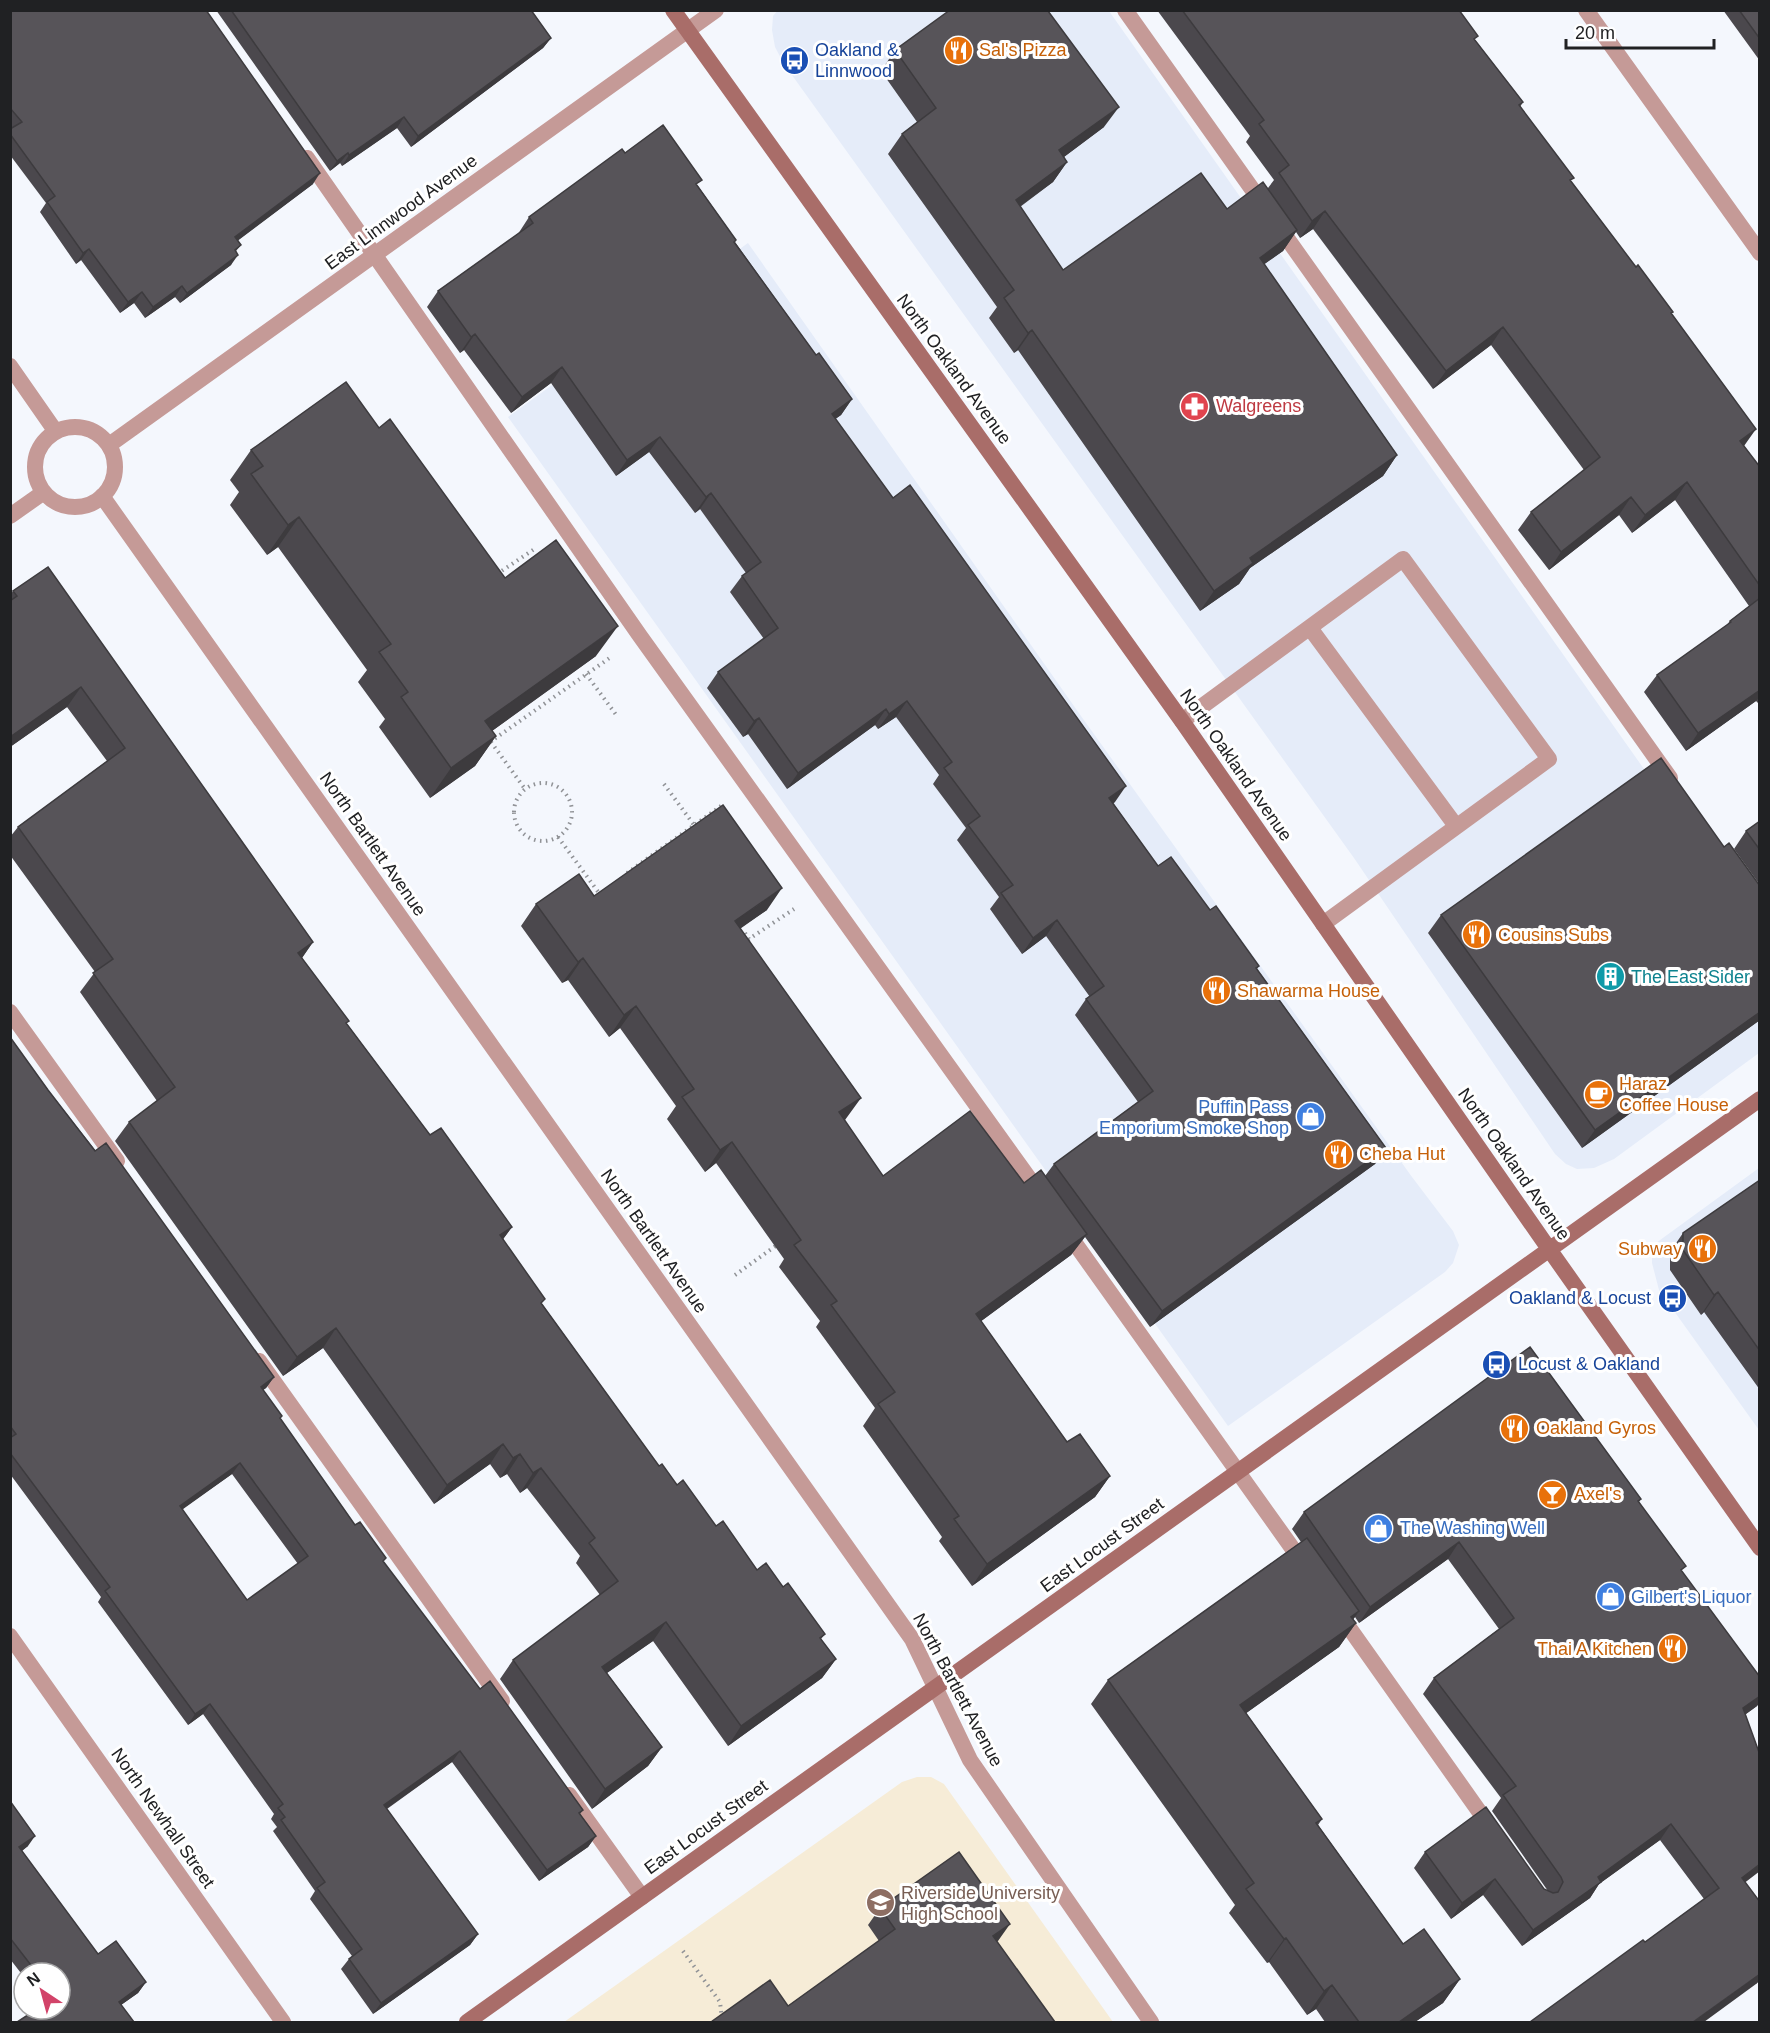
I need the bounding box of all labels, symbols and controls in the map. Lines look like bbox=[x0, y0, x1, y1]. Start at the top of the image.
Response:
scale bar bbox=[1566, 12, 1714, 50]
text: 20 m bbox=[1575, 23, 1615, 43]
restaurant icon: Sal's Pizza bbox=[942, 34, 974, 66]
place label: Oakland & Linnwood bbox=[815, 40, 899, 81]
place label: Sal's Pizza bbox=[979, 40, 1067, 60]
bus stop icon: Oakland & Linnwood bbox=[778, 44, 810, 76]
street label: East Linnwood Avenue bbox=[321, 150, 481, 274]
street label: North Oakland Avenue bbox=[893, 290, 1015, 448]
pharmacy icon: Walgreens bbox=[1179, 390, 1211, 422]
place label: Walgreens bbox=[1216, 396, 1301, 416]
street label: North Oakland Avenue bbox=[1176, 685, 1296, 845]
street label: North Bartlett Avenue bbox=[316, 768, 430, 920]
restaurant icon: Cousins Subs bbox=[1461, 919, 1493, 951]
place label: Cousins Subs bbox=[1498, 925, 1609, 945]
building icon: The East Sider bbox=[1594, 961, 1626, 993]
place label: The East Sider bbox=[1631, 967, 1750, 987]
restaurant icon: Shawarma House bbox=[1200, 975, 1232, 1007]
place label: Shawarma House bbox=[1237, 981, 1380, 1001]
place label: Haraz Coffee House bbox=[1619, 1074, 1729, 1115]
cafe icon: Haraz Coffee House bbox=[1582, 1078, 1614, 1110]
street label: North Oakland Avenue bbox=[1454, 1084, 1574, 1244]
place label: Puffin Pass Emporium Smoke Shop bbox=[1099, 1097, 1289, 1138]
shop icon: Puffin Pass Emporium Smoke Shop bbox=[1294, 1101, 1326, 1133]
restaurant icon: Cheba Hut bbox=[1322, 1138, 1354, 1170]
place label: Cheba Hut bbox=[1359, 1144, 1445, 1164]
street label: North Bartlett Avenue bbox=[597, 1165, 711, 1317]
restaurant icon: Subway bbox=[1687, 1233, 1719, 1265]
place label: Subway bbox=[1618, 1239, 1682, 1259]
bus stop icon: Oakland & Locust bbox=[1656, 1282, 1688, 1314]
place label: Oakland & Locust bbox=[1509, 1288, 1651, 1308]
bus stop icon: Locust & Oakland bbox=[1481, 1348, 1513, 1380]
place label: Locust & Oakland bbox=[1518, 1354, 1660, 1374]
restaurant icon: Oakland Gyros bbox=[1499, 1412, 1531, 1444]
place label: Oakland Gyros bbox=[1536, 1418, 1656, 1438]
bar icon: Axel's bbox=[1537, 1478, 1569, 1510]
place label: Axel's bbox=[1574, 1484, 1621, 1504]
street label: East Locust Street bbox=[1037, 1494, 1167, 1596]
shop icon: The Washing Well bbox=[1363, 1512, 1395, 1544]
place label: The Washing Well bbox=[1400, 1518, 1545, 1538]
shop icon: Gilbert's Liquor bbox=[1594, 1581, 1626, 1613]
place label: Gilbert's Liquor bbox=[1631, 1587, 1752, 1607]
street label: North Bartlett Avenue bbox=[909, 1610, 1007, 1770]
restaurant icon: Thai A Kitchen bbox=[1657, 1633, 1689, 1665]
place label: Thai A Kitchen bbox=[1537, 1639, 1652, 1659]
street label: North Newhall Street bbox=[107, 1744, 219, 1892]
street label: East Locust Street bbox=[641, 1776, 771, 1878]
place label: Riverside University High School bbox=[901, 1883, 1060, 1924]
school or university icon: Riverside University High School bbox=[864, 1887, 896, 1919]
north arrow bbox=[12, 1961, 72, 2021]
text: N bbox=[24, 1969, 43, 1990]

